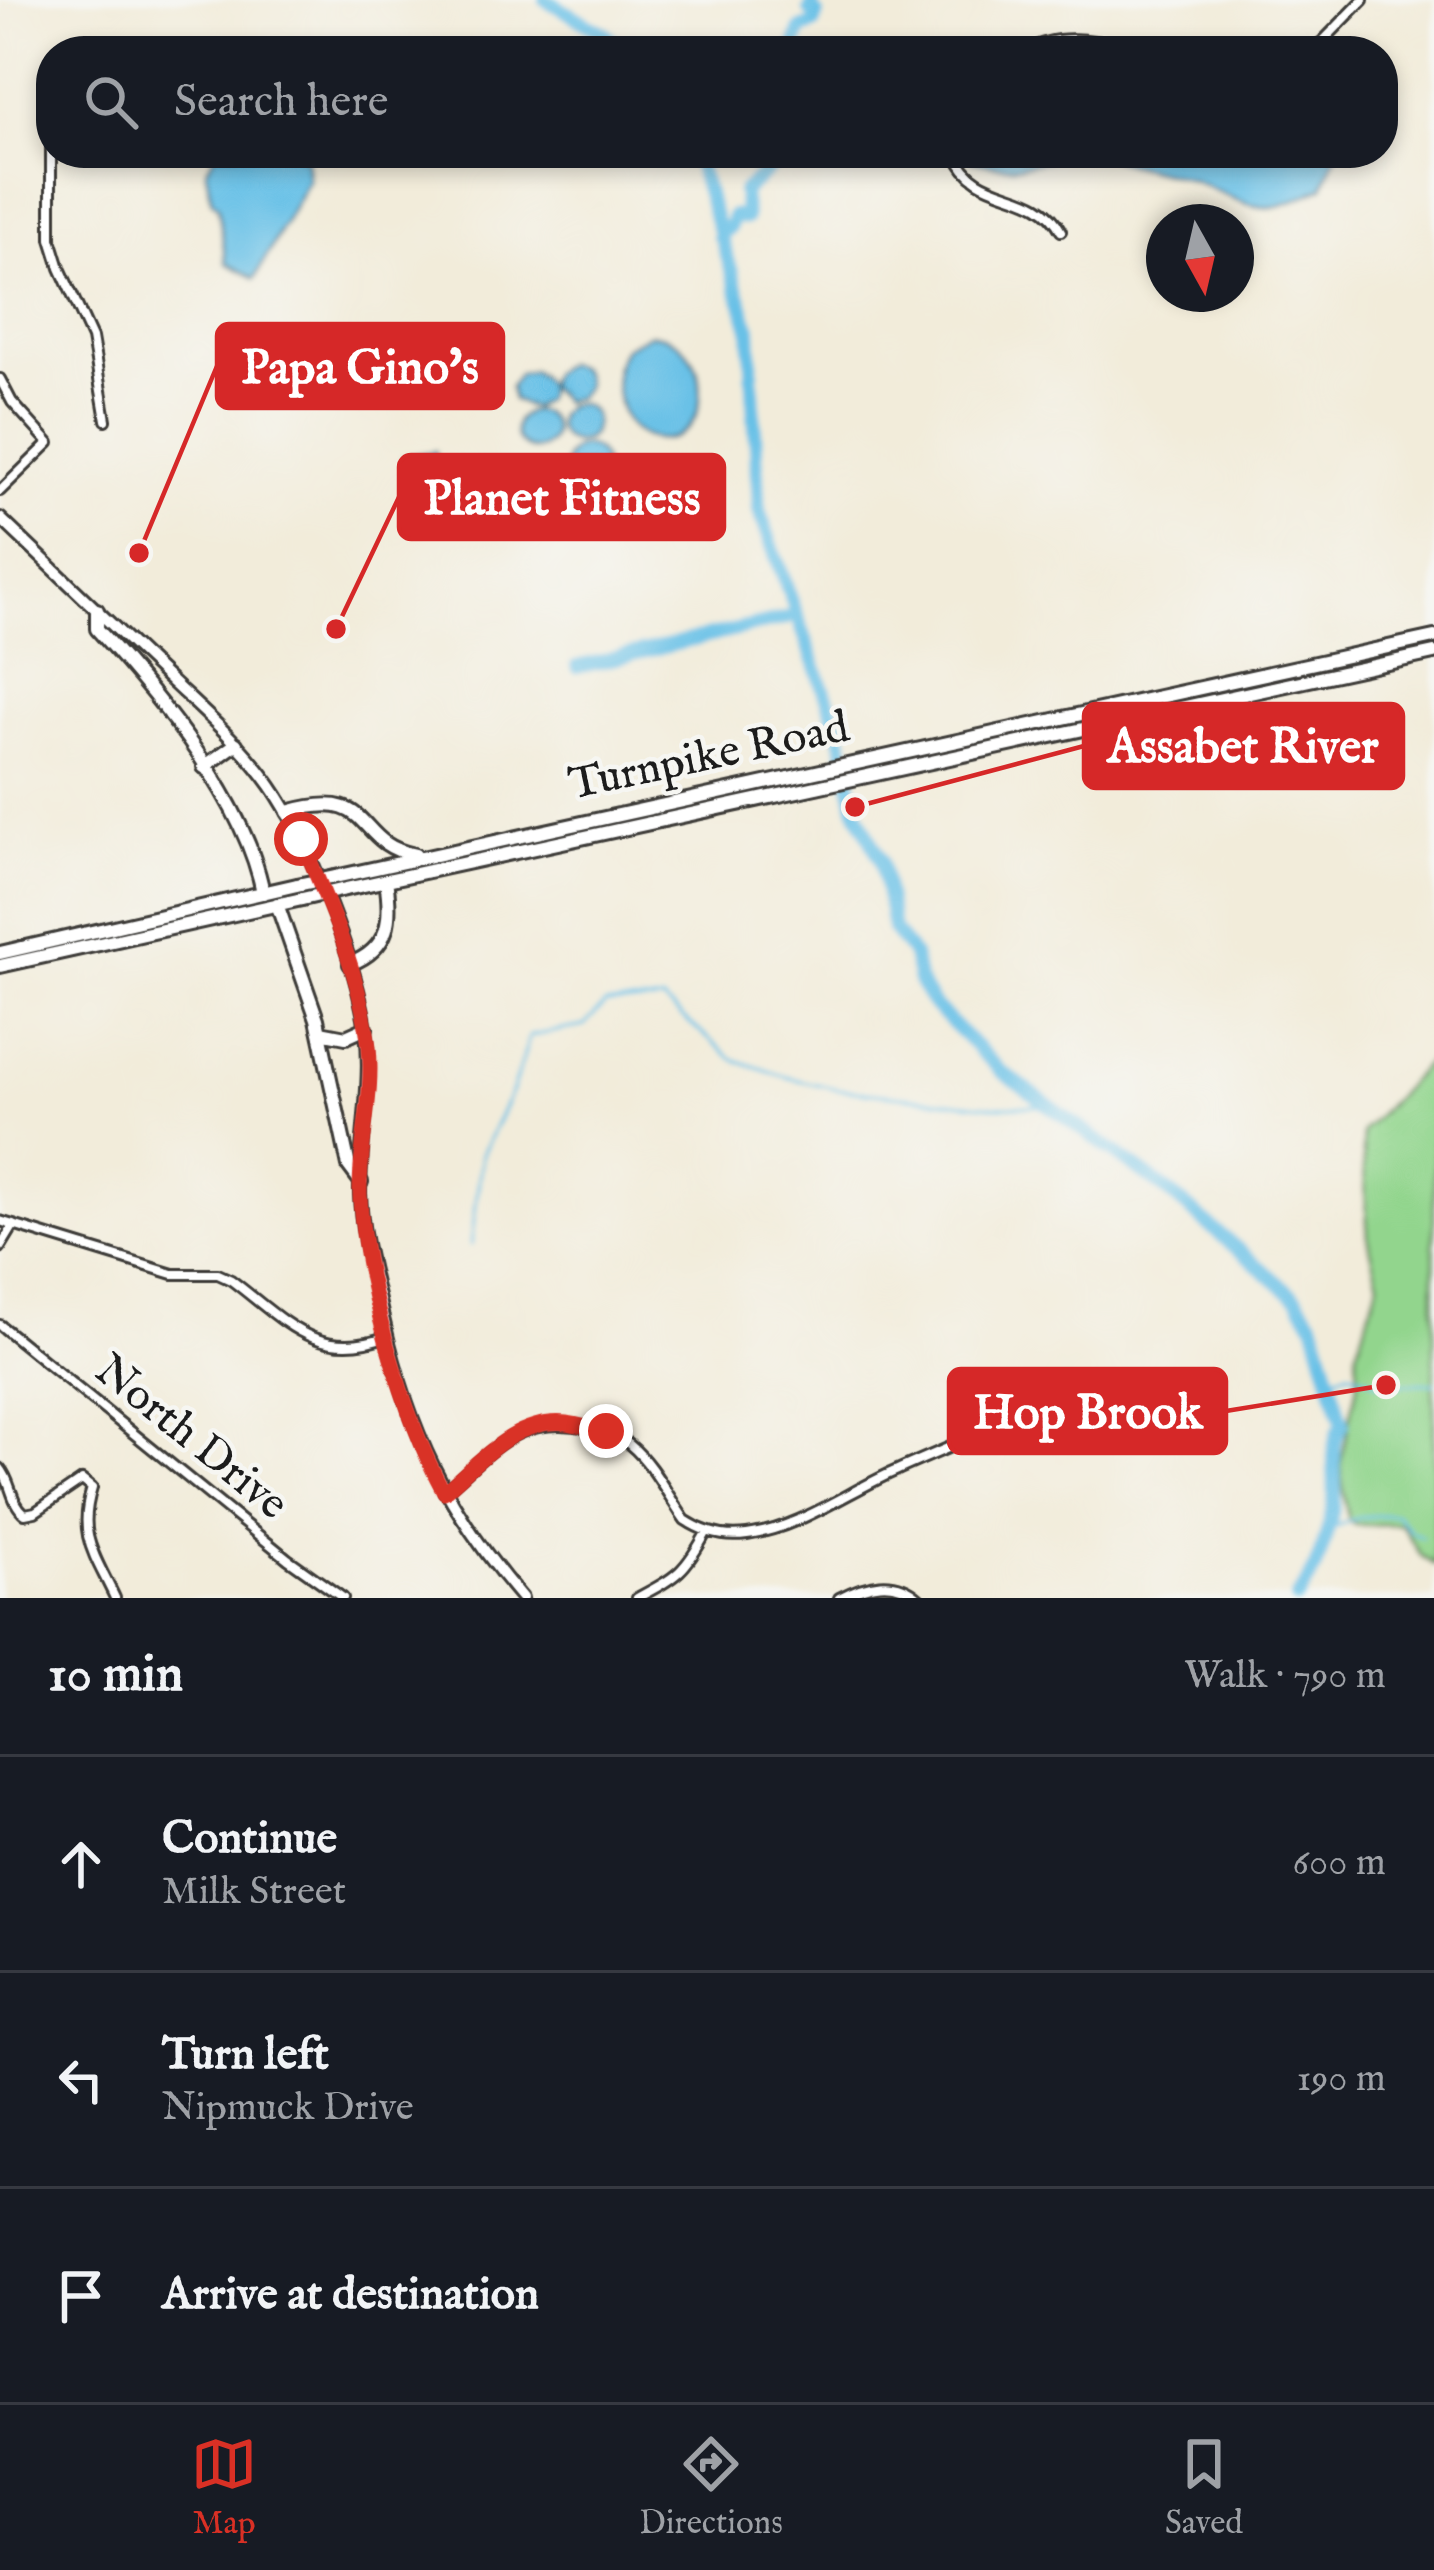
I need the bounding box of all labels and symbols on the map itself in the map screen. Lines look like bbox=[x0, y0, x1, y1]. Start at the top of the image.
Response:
north arrow bbox=[1146, 204, 1254, 312]
callout: Papa Gino's bbox=[217, 324, 503, 408]
text: Papa Gino's bbox=[241, 340, 479, 400]
callout: Planet Fitness bbox=[399, 455, 724, 539]
text: Planet Fitness bbox=[423, 471, 701, 531]
street label: Turnpike Road bbox=[564, 699, 855, 814]
callout: Assabet River bbox=[1084, 704, 1403, 788]
text: Assabet River bbox=[1105, 719, 1379, 779]
route start bbox=[274, 812, 328, 866]
street label: North Drive bbox=[83, 1343, 299, 1533]
callout: Hop Brook bbox=[949, 1369, 1226, 1453]
text: Hop Brook bbox=[973, 1385, 1204, 1445]
route end bbox=[579, 1404, 633, 1458]

